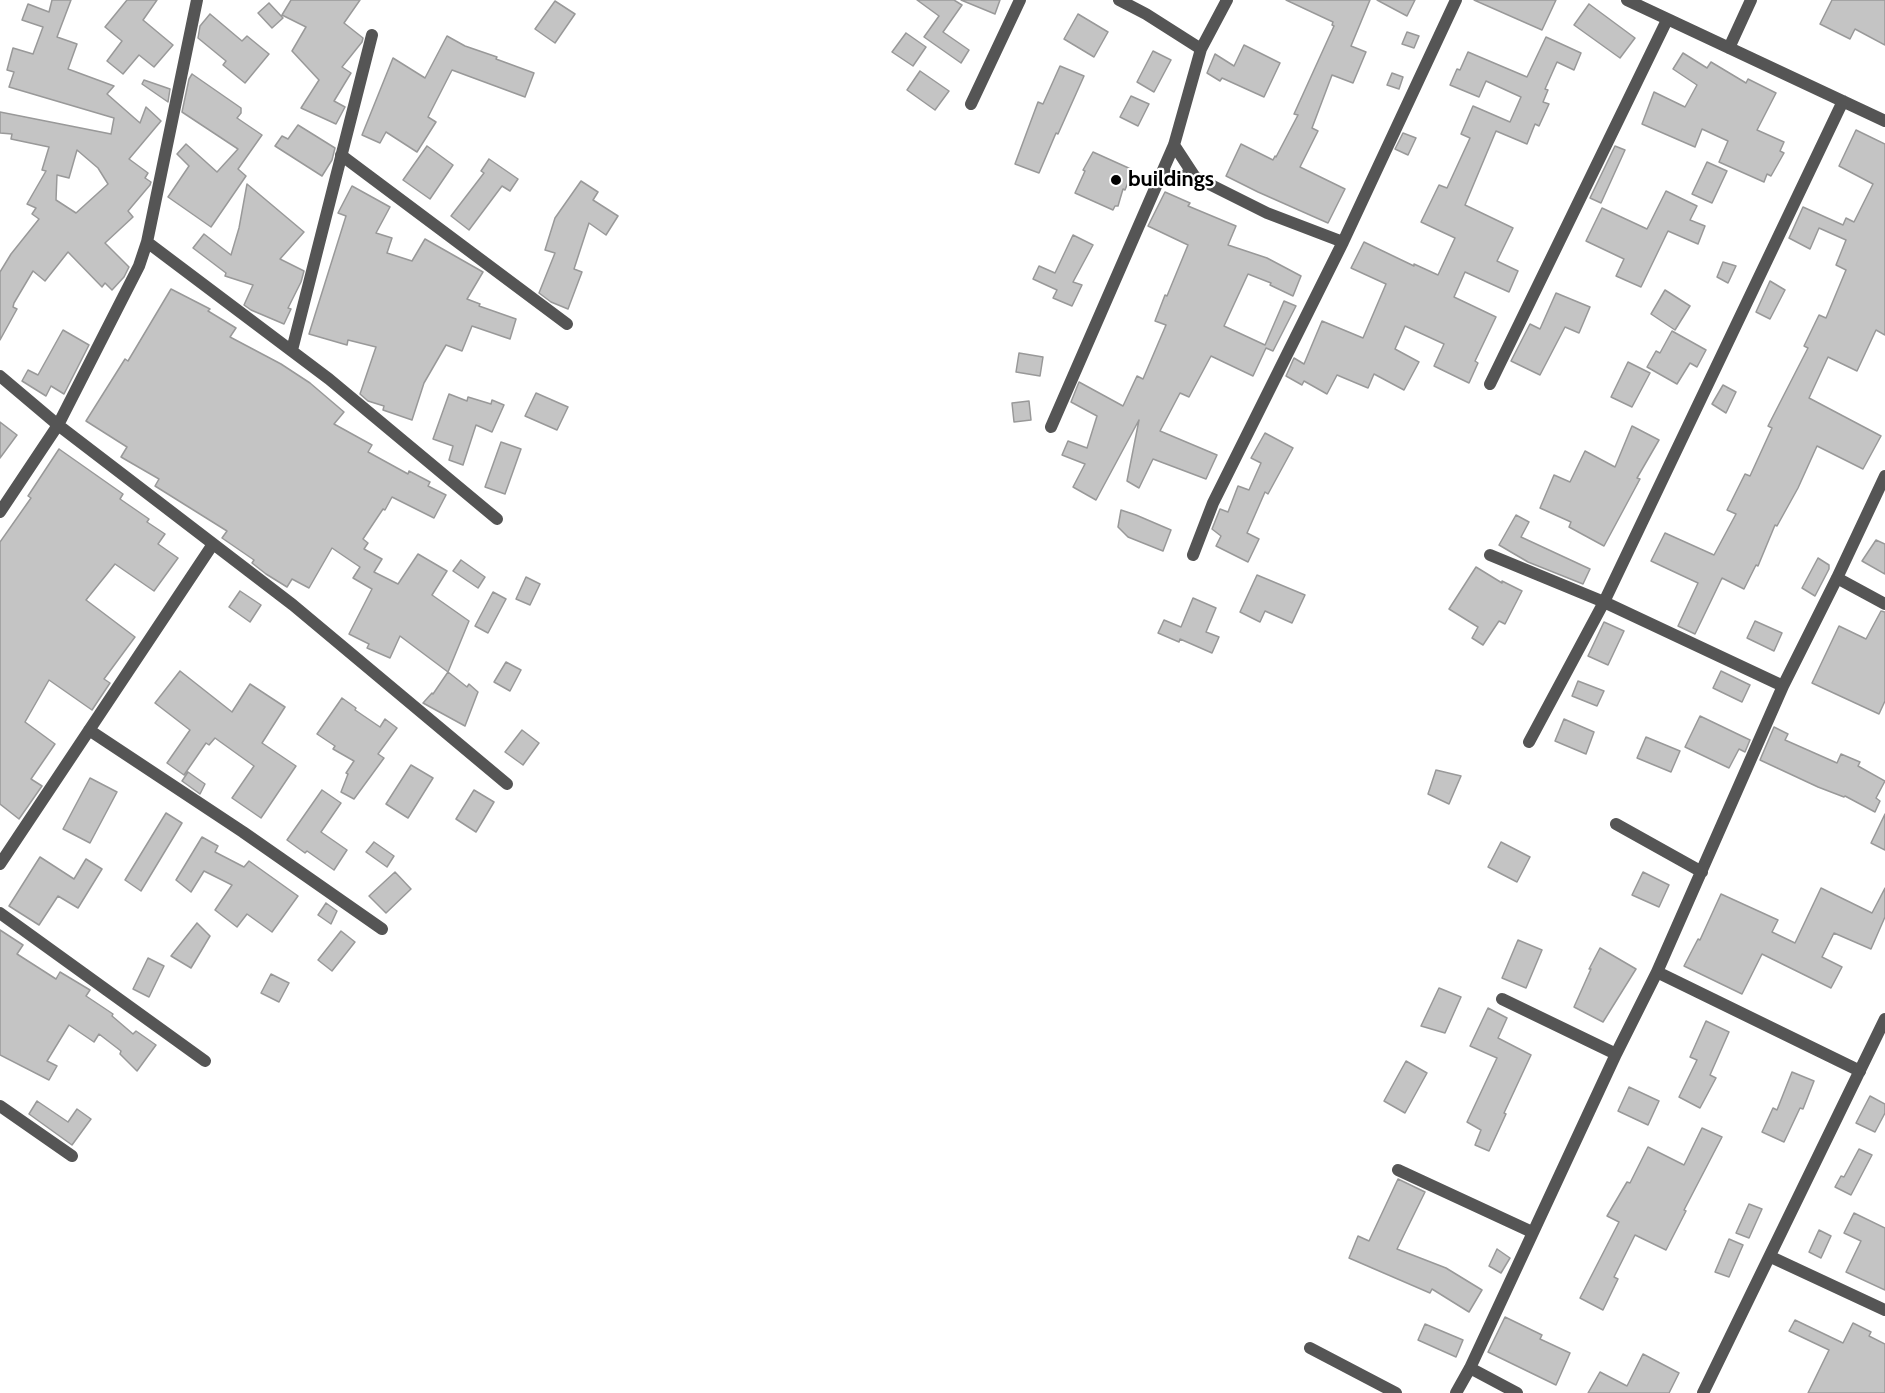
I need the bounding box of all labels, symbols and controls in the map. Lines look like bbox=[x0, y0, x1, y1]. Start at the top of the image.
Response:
place label: buildings bbox=[1128, 167, 1214, 193]
marker: buildings bbox=[1109, 173, 1123, 187]

